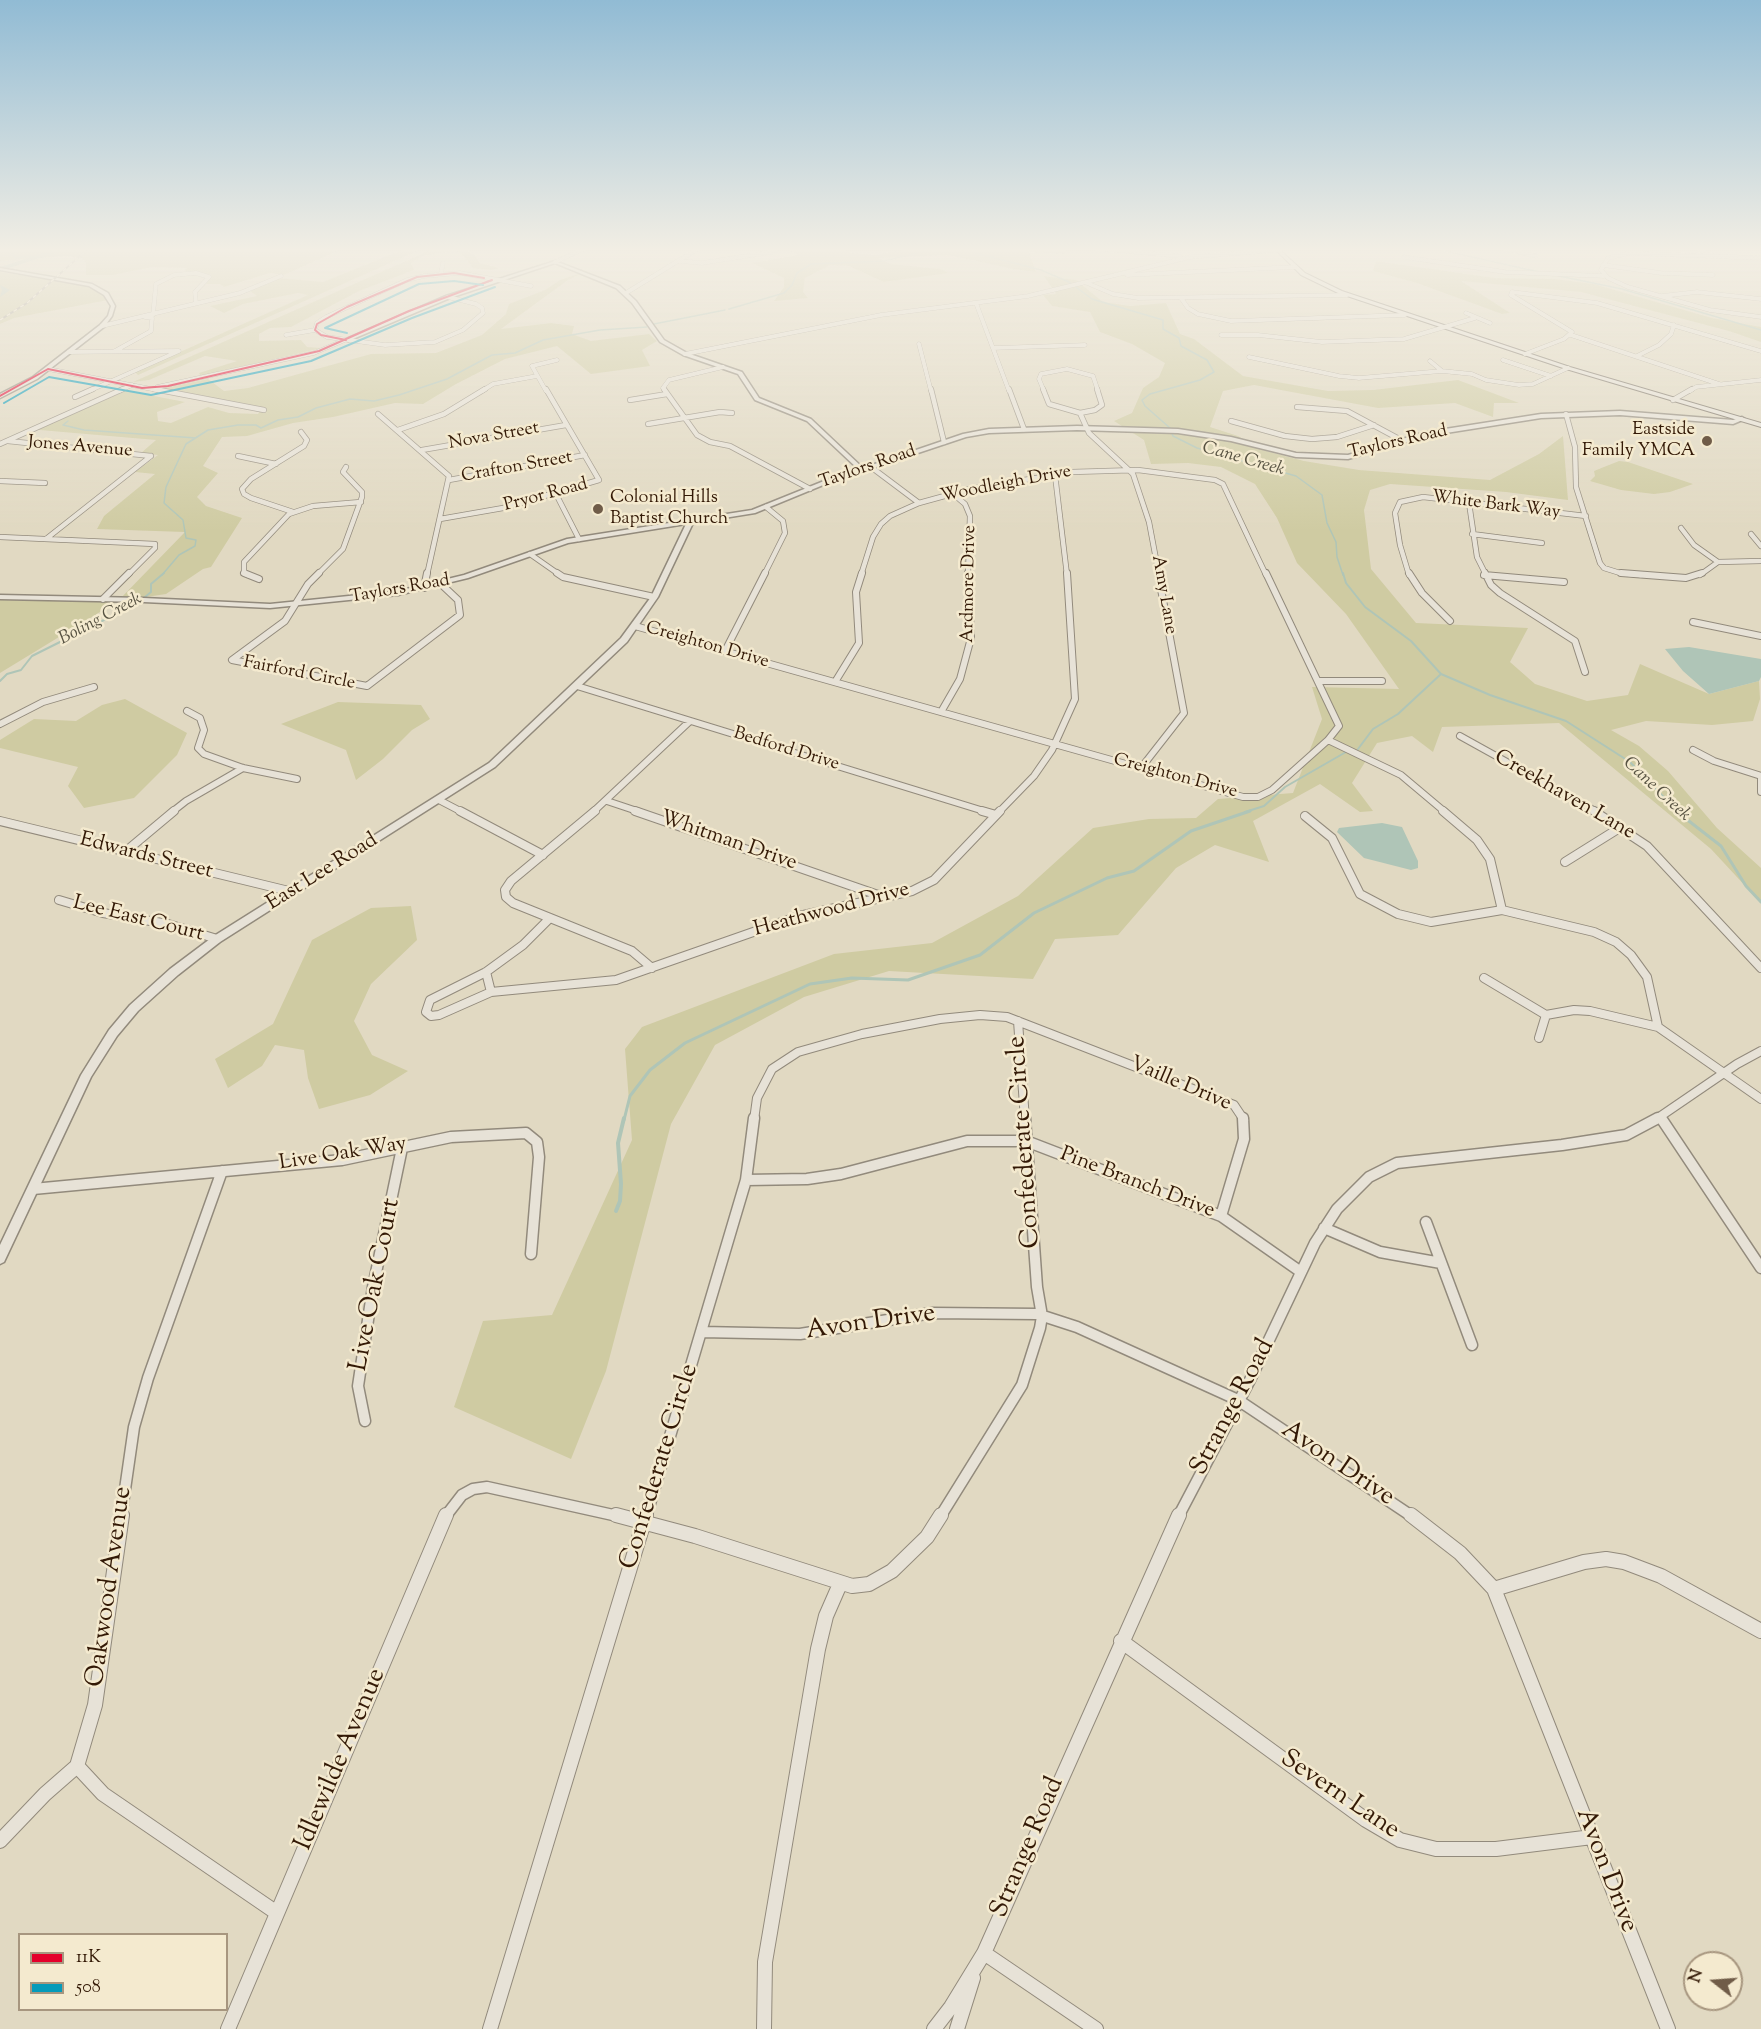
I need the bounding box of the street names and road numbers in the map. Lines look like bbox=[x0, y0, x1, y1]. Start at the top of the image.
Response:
street label: Nova Street bbox=[447, 418, 541, 456]
street label: Taylors Road bbox=[1346, 421, 1450, 465]
street label: Jones Avenue bbox=[27, 433, 133, 463]
street label: Taylors Road bbox=[817, 441, 919, 495]
street label: Crafton Street bbox=[460, 448, 574, 488]
street label: Woodleigh Drive bbox=[939, 462, 1073, 508]
street label: Pryor Road bbox=[502, 474, 590, 518]
street label: White Bark Way bbox=[1430, 487, 1562, 525]
street label: Ardmore Drive bbox=[958, 525, 982, 643]
street label: Amy Lane bbox=[1145, 554, 1181, 636]
street label: Taylors Road bbox=[348, 571, 452, 609]
street label: Creighton Drive bbox=[643, 618, 771, 674]
street label: Fairford Circle bbox=[241, 653, 357, 695]
street label: Bedford Drive bbox=[730, 724, 842, 776]
street label: Creekhaven Lane bbox=[1489, 745, 1639, 847]
street label: Creighton Drive bbox=[1111, 750, 1239, 804]
street label: Whitman Drive bbox=[656, 807, 800, 877]
street label: Edwards Street bbox=[77, 828, 215, 886]
street label: East Lee Road bbox=[263, 829, 383, 917]
street label: Heathwood Drive bbox=[751, 878, 913, 944]
street label: Lee East Court bbox=[70, 892, 206, 948]
street label: Confederate Circle bbox=[1003, 1035, 1049, 1249]
street label: Vaille Drive bbox=[1126, 1052, 1234, 1118]
street label: Live Oak Way bbox=[278, 1132, 408, 1178]
street label: Pine Branch Drive bbox=[1056, 1143, 1218, 1225]
street label: Live Oak Court bbox=[345, 1196, 409, 1374]
street label: Avon Drive bbox=[804, 1299, 938, 1349]
street label: Strange Road bbox=[1185, 1335, 1283, 1481]
street label: Confederate Circle bbox=[615, 1360, 707, 1574]
street label: Avon Drive bbox=[1274, 1416, 1400, 1514]
street label: Oakwood Avenue bbox=[81, 1485, 141, 1689]
street label: Idlewilde Avenue bbox=[290, 1664, 394, 1856]
street label: Severn Lane bbox=[1273, 1745, 1405, 1847]
street label: Strange Road bbox=[985, 1773, 1073, 1923]
street label: Avon Drive bbox=[1567, 1805, 1643, 1937]

